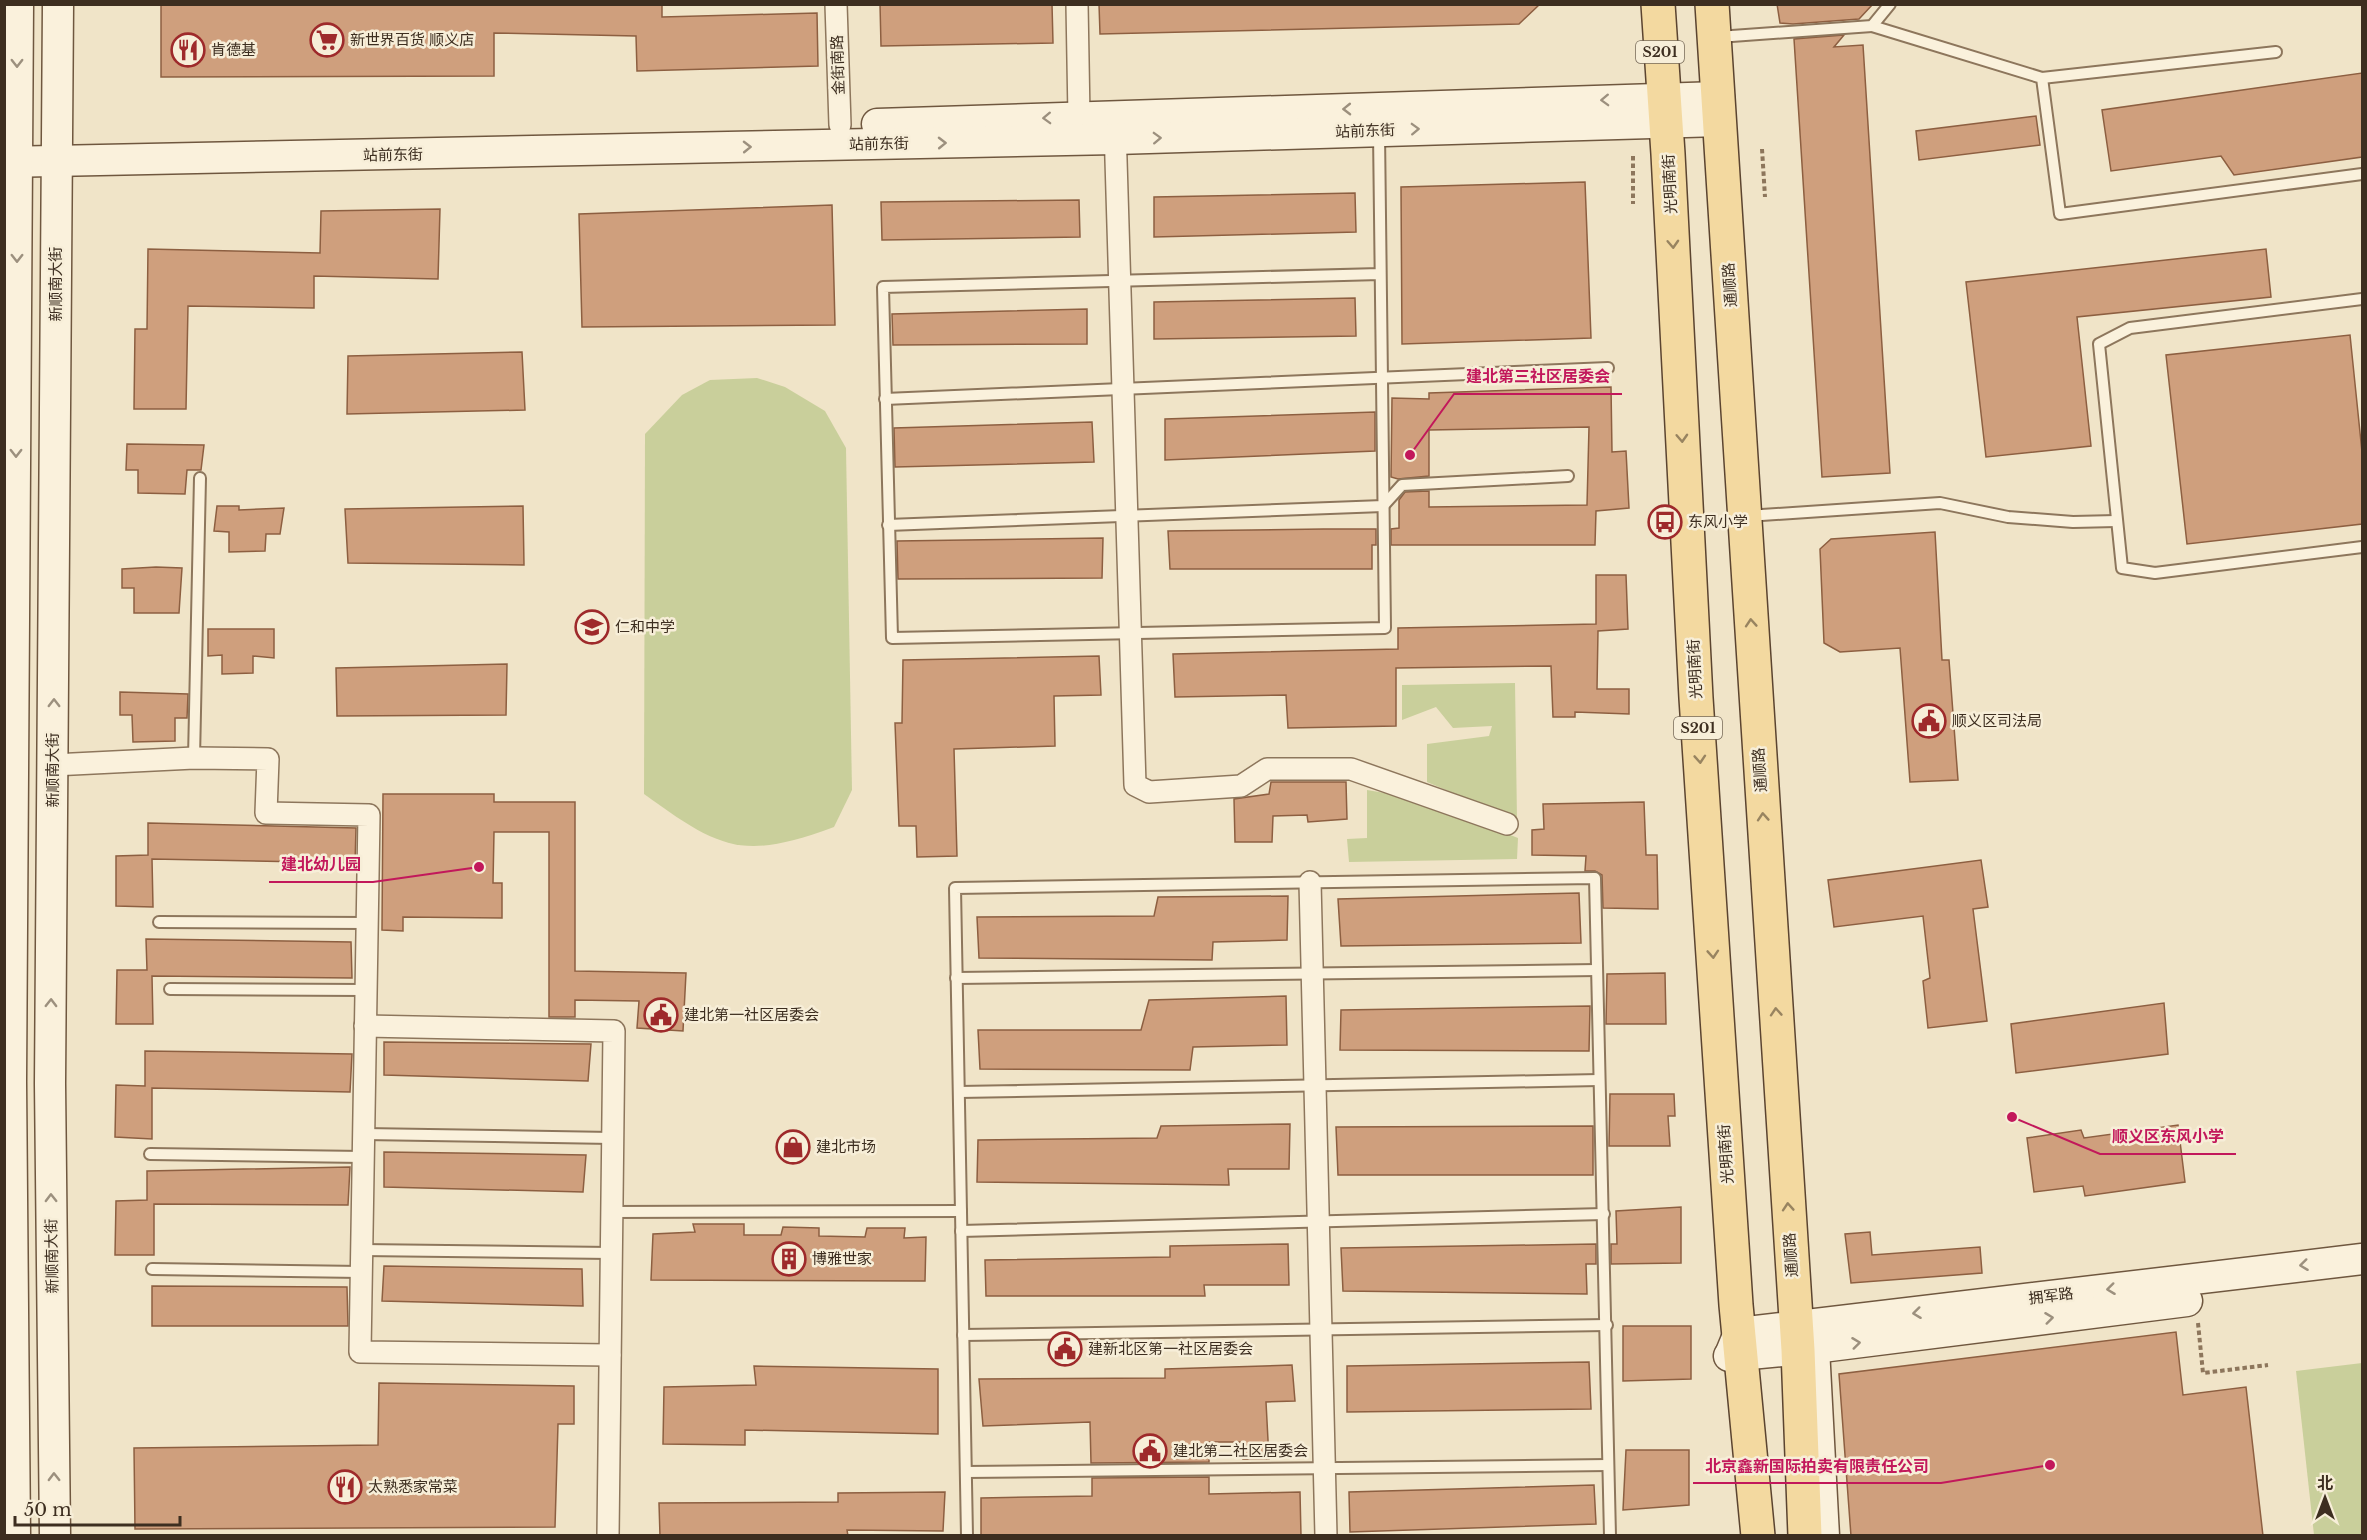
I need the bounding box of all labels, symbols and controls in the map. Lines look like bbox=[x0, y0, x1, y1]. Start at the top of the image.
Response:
supermarket icon: 新世界百货 顺义店 bbox=[309, 22, 345, 58]
place label: 新世界百货 顺义店 bbox=[350, 30, 474, 49]
restaurant icon: 肯德基 bbox=[170, 32, 206, 68]
street label: 金街南路 bbox=[827, 35, 848, 95]
place label: 肯德基 bbox=[211, 40, 256, 59]
road number: S201 bbox=[1636, 41, 1684, 63]
one-way arrow bbox=[11, 58, 23, 67]
one-way arrow bbox=[1600, 94, 1609, 107]
one-way arrow bbox=[1342, 103, 1351, 115]
one-way arrow bbox=[1042, 111, 1051, 124]
street label: 站前东街 bbox=[1335, 120, 1395, 141]
one-way arrow bbox=[1411, 123, 1420, 136]
one-way arrow bbox=[1153, 131, 1162, 144]
street label: 站前东街 bbox=[849, 133, 909, 154]
one-way arrow bbox=[937, 137, 946, 149]
one-way arrow bbox=[742, 141, 751, 153]
street label: 站前东街 bbox=[363, 144, 423, 165]
street label: 光明南街 bbox=[1658, 154, 1681, 214]
one-way arrow bbox=[1666, 239, 1679, 248]
street label: 新顺南大街 bbox=[46, 246, 65, 322]
one-way arrow bbox=[11, 253, 23, 262]
street label: 通顺路 bbox=[1718, 262, 1741, 308]
callout: 建北第三社区居委会 bbox=[1454, 360, 1622, 394]
text: 建北第三社区居委会 bbox=[1466, 366, 1610, 386]
one-way arrow bbox=[1676, 434, 1689, 443]
one-way arrow bbox=[10, 448, 22, 457]
bus stop icon: 东风小学 bbox=[1647, 504, 1683, 540]
place label: 东风小学 bbox=[1688, 512, 1748, 531]
school or university icon: 仁和中学 bbox=[574, 609, 610, 645]
place label: 仁和中学 bbox=[615, 617, 675, 636]
one-way arrow bbox=[1744, 618, 1757, 627]
street label: 光明南街 bbox=[1683, 639, 1706, 699]
one-way arrow bbox=[48, 699, 60, 708]
public building icon: 顺义区司法局 bbox=[1911, 703, 1947, 739]
place label: 顺义区司法局 bbox=[1952, 711, 2042, 730]
road number: S201 bbox=[1674, 717, 1722, 739]
street label: 新顺南大街 bbox=[43, 732, 62, 808]
street label: 通顺路 bbox=[1748, 747, 1771, 793]
one-way arrow bbox=[1694, 754, 1707, 763]
one-way arrow bbox=[1757, 813, 1770, 822]
callout: 建北幼儿园 bbox=[269, 848, 373, 882]
text: 建北幼儿园 bbox=[281, 854, 361, 874]
one-way arrow bbox=[1706, 949, 1719, 958]
public building icon: 建北第一社区居委会 bbox=[643, 997, 679, 1033]
one-way arrow bbox=[45, 999, 57, 1008]
place label: 建北第一社区居委会 bbox=[684, 1005, 819, 1024]
one-way arrow bbox=[1769, 1007, 1782, 1016]
callout: 顺义区东风小学 bbox=[2100, 1120, 2236, 1154]
street label: 光明南街 bbox=[1714, 1123, 1737, 1185]
text: 顺义区东风小学 bbox=[2112, 1126, 2224, 1146]
shop icon: 建北市场 bbox=[775, 1129, 811, 1165]
place label: 建北市场 bbox=[816, 1137, 876, 1156]
one-way arrow bbox=[45, 1194, 58, 1203]
one-way arrow bbox=[1782, 1202, 1795, 1211]
street label: 新顺南大街 bbox=[41, 1218, 62, 1294]
street label: 通顺路 bbox=[1779, 1232, 1802, 1278]
building icon: 博雅世家 bbox=[771, 1241, 807, 1277]
place label: 博雅世家 bbox=[812, 1249, 872, 1268]
one-way arrow bbox=[2300, 1259, 2309, 1271]
one-way arrow bbox=[2106, 1282, 2115, 1295]
street label: 拥军路 bbox=[2027, 1283, 2074, 1308]
one-way arrow bbox=[1913, 1306, 1922, 1319]
one-way arrow bbox=[2045, 1313, 2054, 1325]
public building icon: 建新北区第一社区居委会 bbox=[1047, 1331, 1083, 1367]
one-way arrow bbox=[1851, 1337, 1860, 1350]
place label: 建新北区第一社区居委会 bbox=[1088, 1339, 1253, 1358]
public building icon: 建北第二社区居委会 bbox=[1132, 1433, 1168, 1469]
place label: 建北第二社区居委会 bbox=[1173, 1441, 1308, 1460]
callout: 北京鑫新国际拍卖有限责任公司 bbox=[1693, 1449, 1941, 1483]
text: 北京鑫新国际拍卖有限责任公司 bbox=[1705, 1456, 1929, 1476]
north arrow bbox=[2295, 1468, 2355, 1528]
restaurant icon: 太熟悉家常菜 bbox=[327, 1469, 363, 1505]
one-way arrow bbox=[48, 1473, 60, 1482]
text: 北 bbox=[2317, 1473, 2333, 1493]
place label: 太熟悉家常菜 bbox=[368, 1477, 458, 1496]
scale bar bbox=[15, 1489, 180, 1527]
text: 50 m bbox=[24, 1499, 72, 1521]

